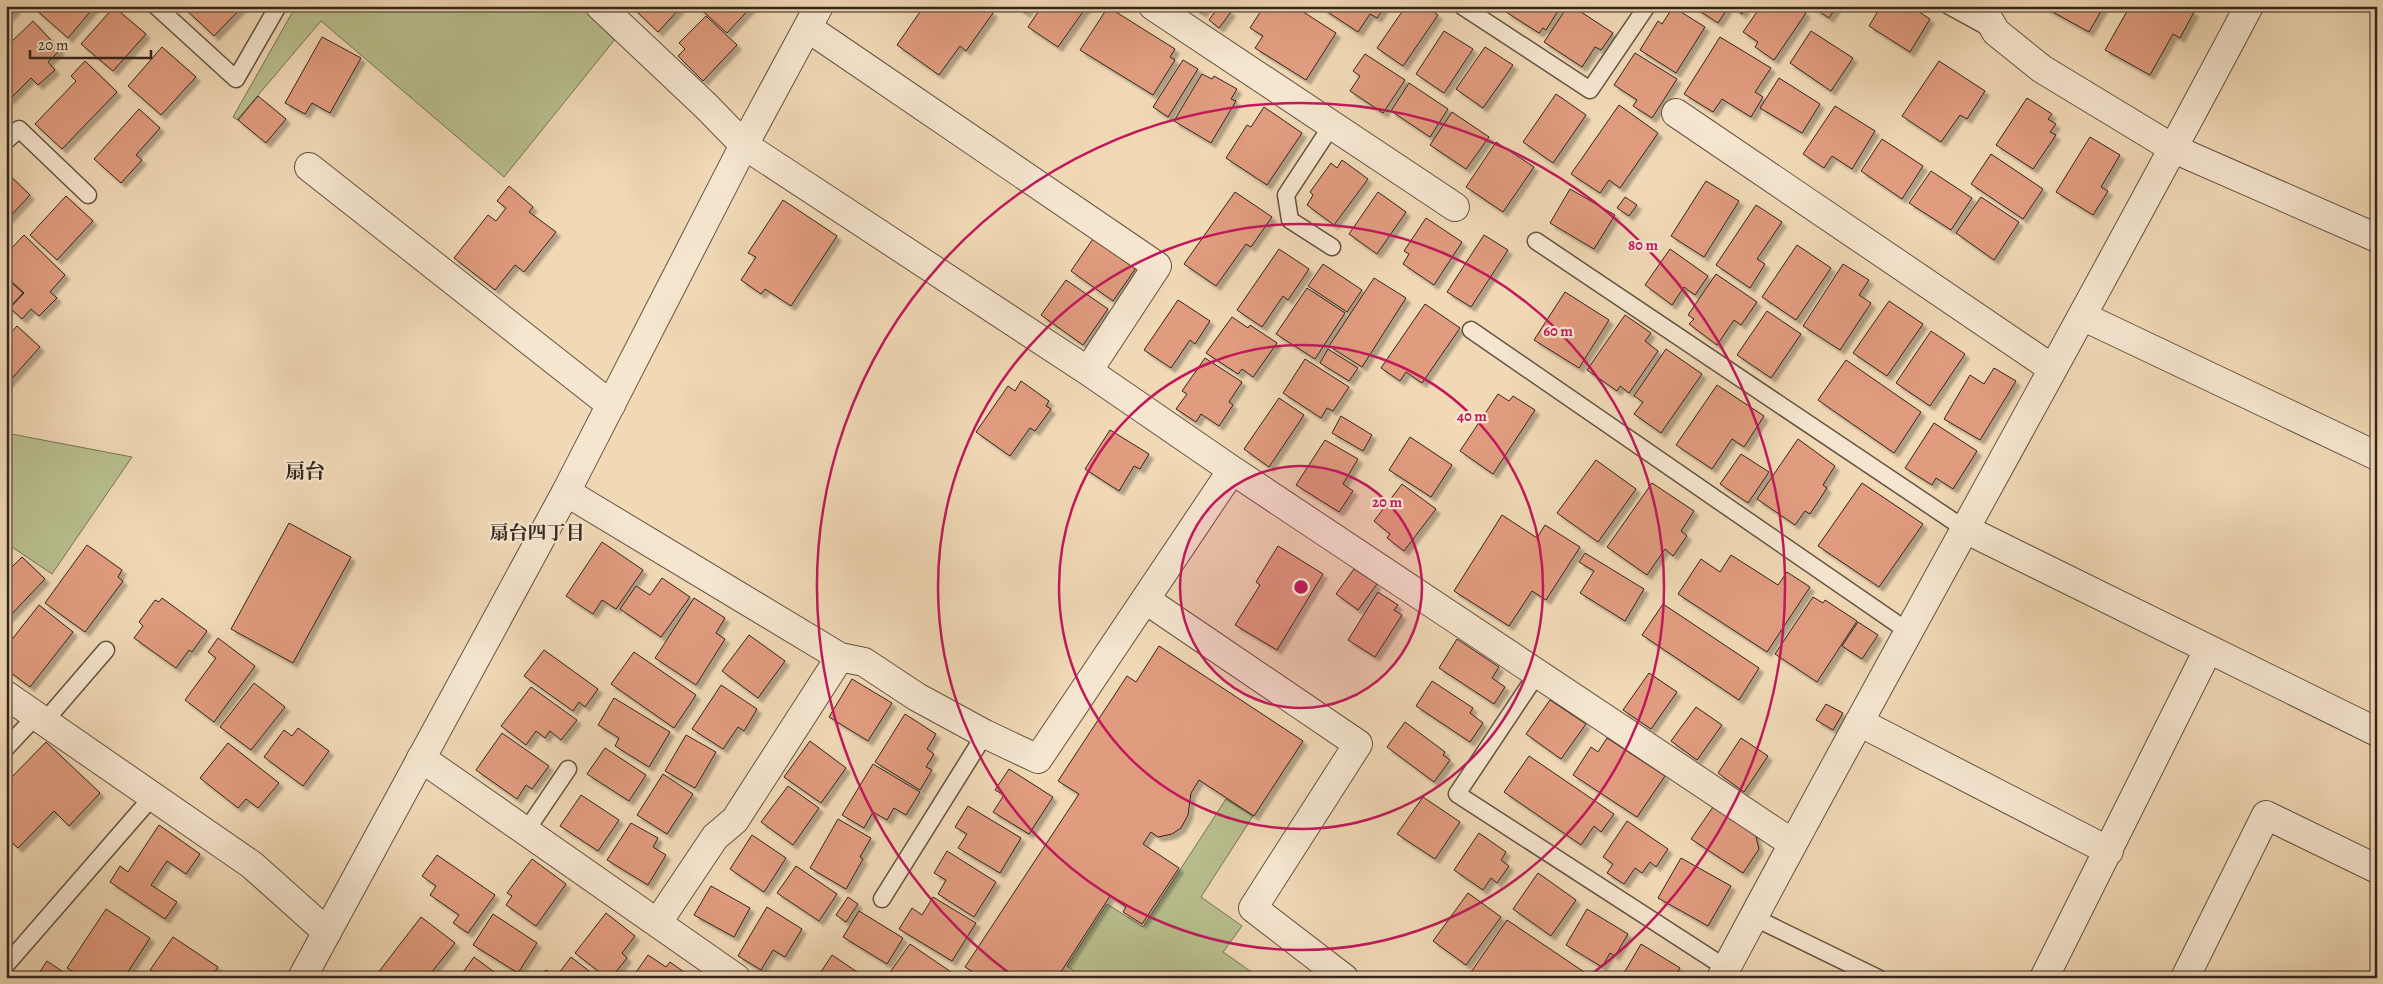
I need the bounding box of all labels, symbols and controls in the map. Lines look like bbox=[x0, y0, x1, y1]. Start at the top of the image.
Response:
scale bar bbox=[30, 28, 151, 60]
text: 20 m bbox=[38, 35, 69, 55]
text: 80 m bbox=[1628, 235, 1658, 255]
text: 60 m bbox=[1543, 321, 1573, 341]
text: 40 m bbox=[1457, 406, 1487, 426]
district label: 扇台 bbox=[285, 458, 325, 485]
text: 20 m bbox=[1372, 492, 1402, 512]
district label: 扇台四丁目 bbox=[489, 520, 585, 546]
centre of rings bbox=[1292, 578, 1310, 596]

